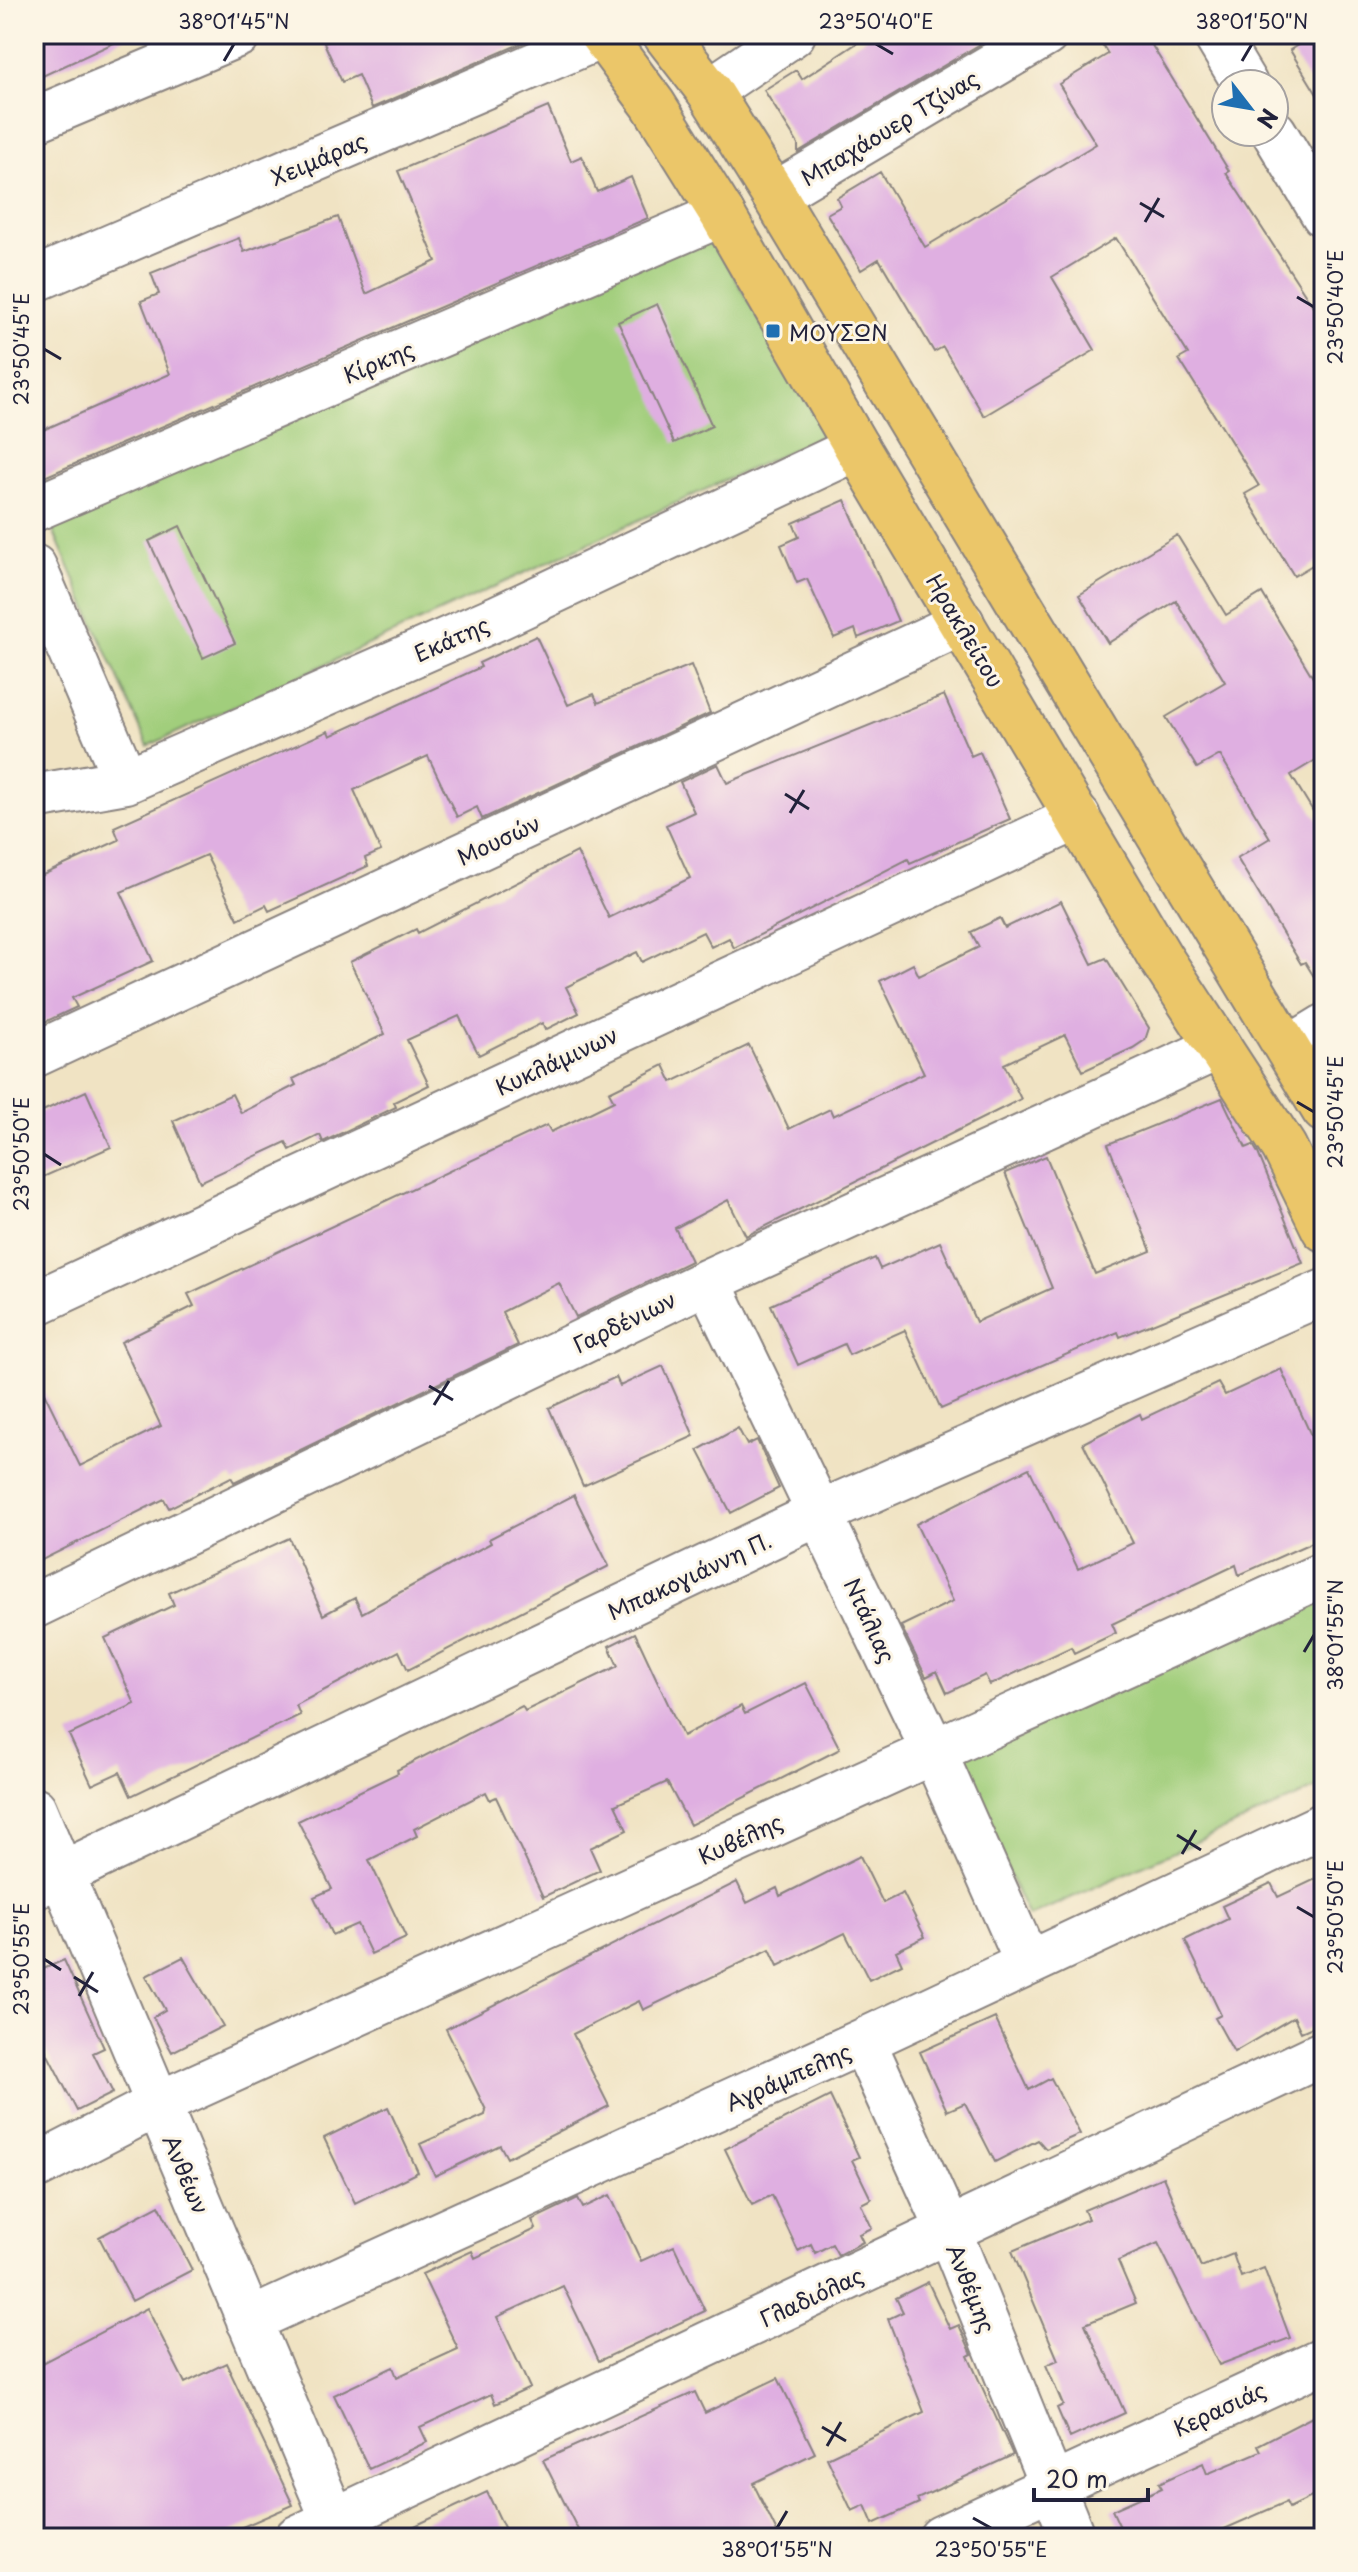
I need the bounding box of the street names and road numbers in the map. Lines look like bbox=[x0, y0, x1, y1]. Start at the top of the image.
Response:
street label: Μπαχάουερ Τζίνας bbox=[794, 61, 984, 193]
street label: Χειμάρας bbox=[265, 123, 371, 193]
street label: Κίρκης bbox=[337, 331, 419, 391]
street label: Ηρακλείτου bbox=[919, 567, 1013, 693]
street label: Εκάτης bbox=[408, 607, 494, 669]
street label: Μουσών bbox=[451, 805, 545, 873]
street label: Κυκλάμινων bbox=[489, 1017, 623, 1103]
street label: Γαρδένιων bbox=[567, 1282, 681, 1360]
street label: Μπακογιάννη Π. bbox=[602, 1523, 776, 1627]
street label: Ντάλιας bbox=[837, 1572, 905, 1668]
street label: Κυβέλης bbox=[692, 1804, 788, 1872]
street label: Αγράμπελης bbox=[720, 2034, 856, 2118]
street label: Ανθέων bbox=[155, 2129, 219, 2219]
street label: Ανθέμης bbox=[939, 2238, 1005, 2338]
street label: Γλαδιόλας bbox=[754, 2258, 868, 2334]
street label: Κερασιάς bbox=[1167, 2372, 1271, 2444]

